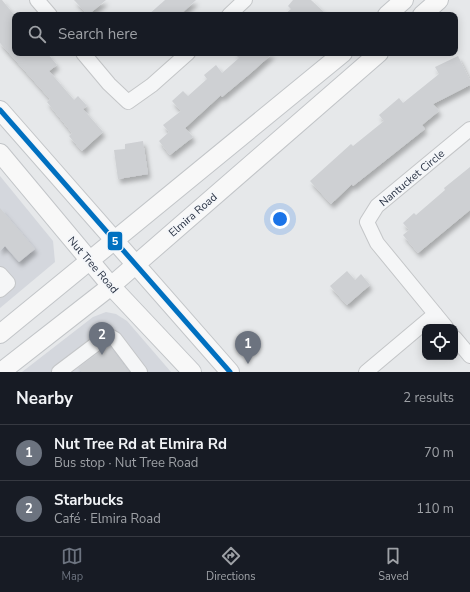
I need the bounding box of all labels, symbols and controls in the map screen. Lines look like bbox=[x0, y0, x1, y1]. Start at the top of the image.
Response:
search box bbox=[12, 12, 458, 56]
icon: search bbox=[26, 23, 48, 45]
text: Search here bbox=[58, 24, 138, 44]
street label: Nantucket Circle bbox=[376, 146, 448, 210]
street label: Elmira Road bbox=[166, 190, 220, 240]
your location bbox=[270, 209, 290, 229]
line badge: 5 bbox=[107, 231, 123, 251]
street label: Nut Tree Road bbox=[64, 233, 122, 297]
text: 5 bbox=[112, 234, 119, 249]
pin: 2 bbox=[89, 322, 115, 355]
map controls bbox=[422, 324, 458, 360]
button: locate bbox=[422, 324, 458, 360]
pin: 1 bbox=[235, 331, 261, 364]
text: Nearby bbox=[16, 387, 73, 410]
text: 2 results bbox=[403, 389, 454, 407]
text: Nut Tree Rd at Elmira Rd bbox=[54, 434, 227, 454]
text: 1 bbox=[25, 444, 33, 462]
text: 70 m bbox=[424, 444, 454, 462]
text: Bus stop · Nut Tree Road bbox=[54, 454, 198, 472]
text: Starbucks bbox=[54, 490, 123, 510]
text: 2 bbox=[25, 500, 33, 518]
text: 110 m bbox=[416, 500, 454, 518]
text: Café · Elmira Road bbox=[54, 510, 161, 528]
tab: Map bbox=[61, 545, 83, 584]
tab: Directions bbox=[206, 545, 256, 584]
tab: Saved bbox=[378, 545, 409, 584]

